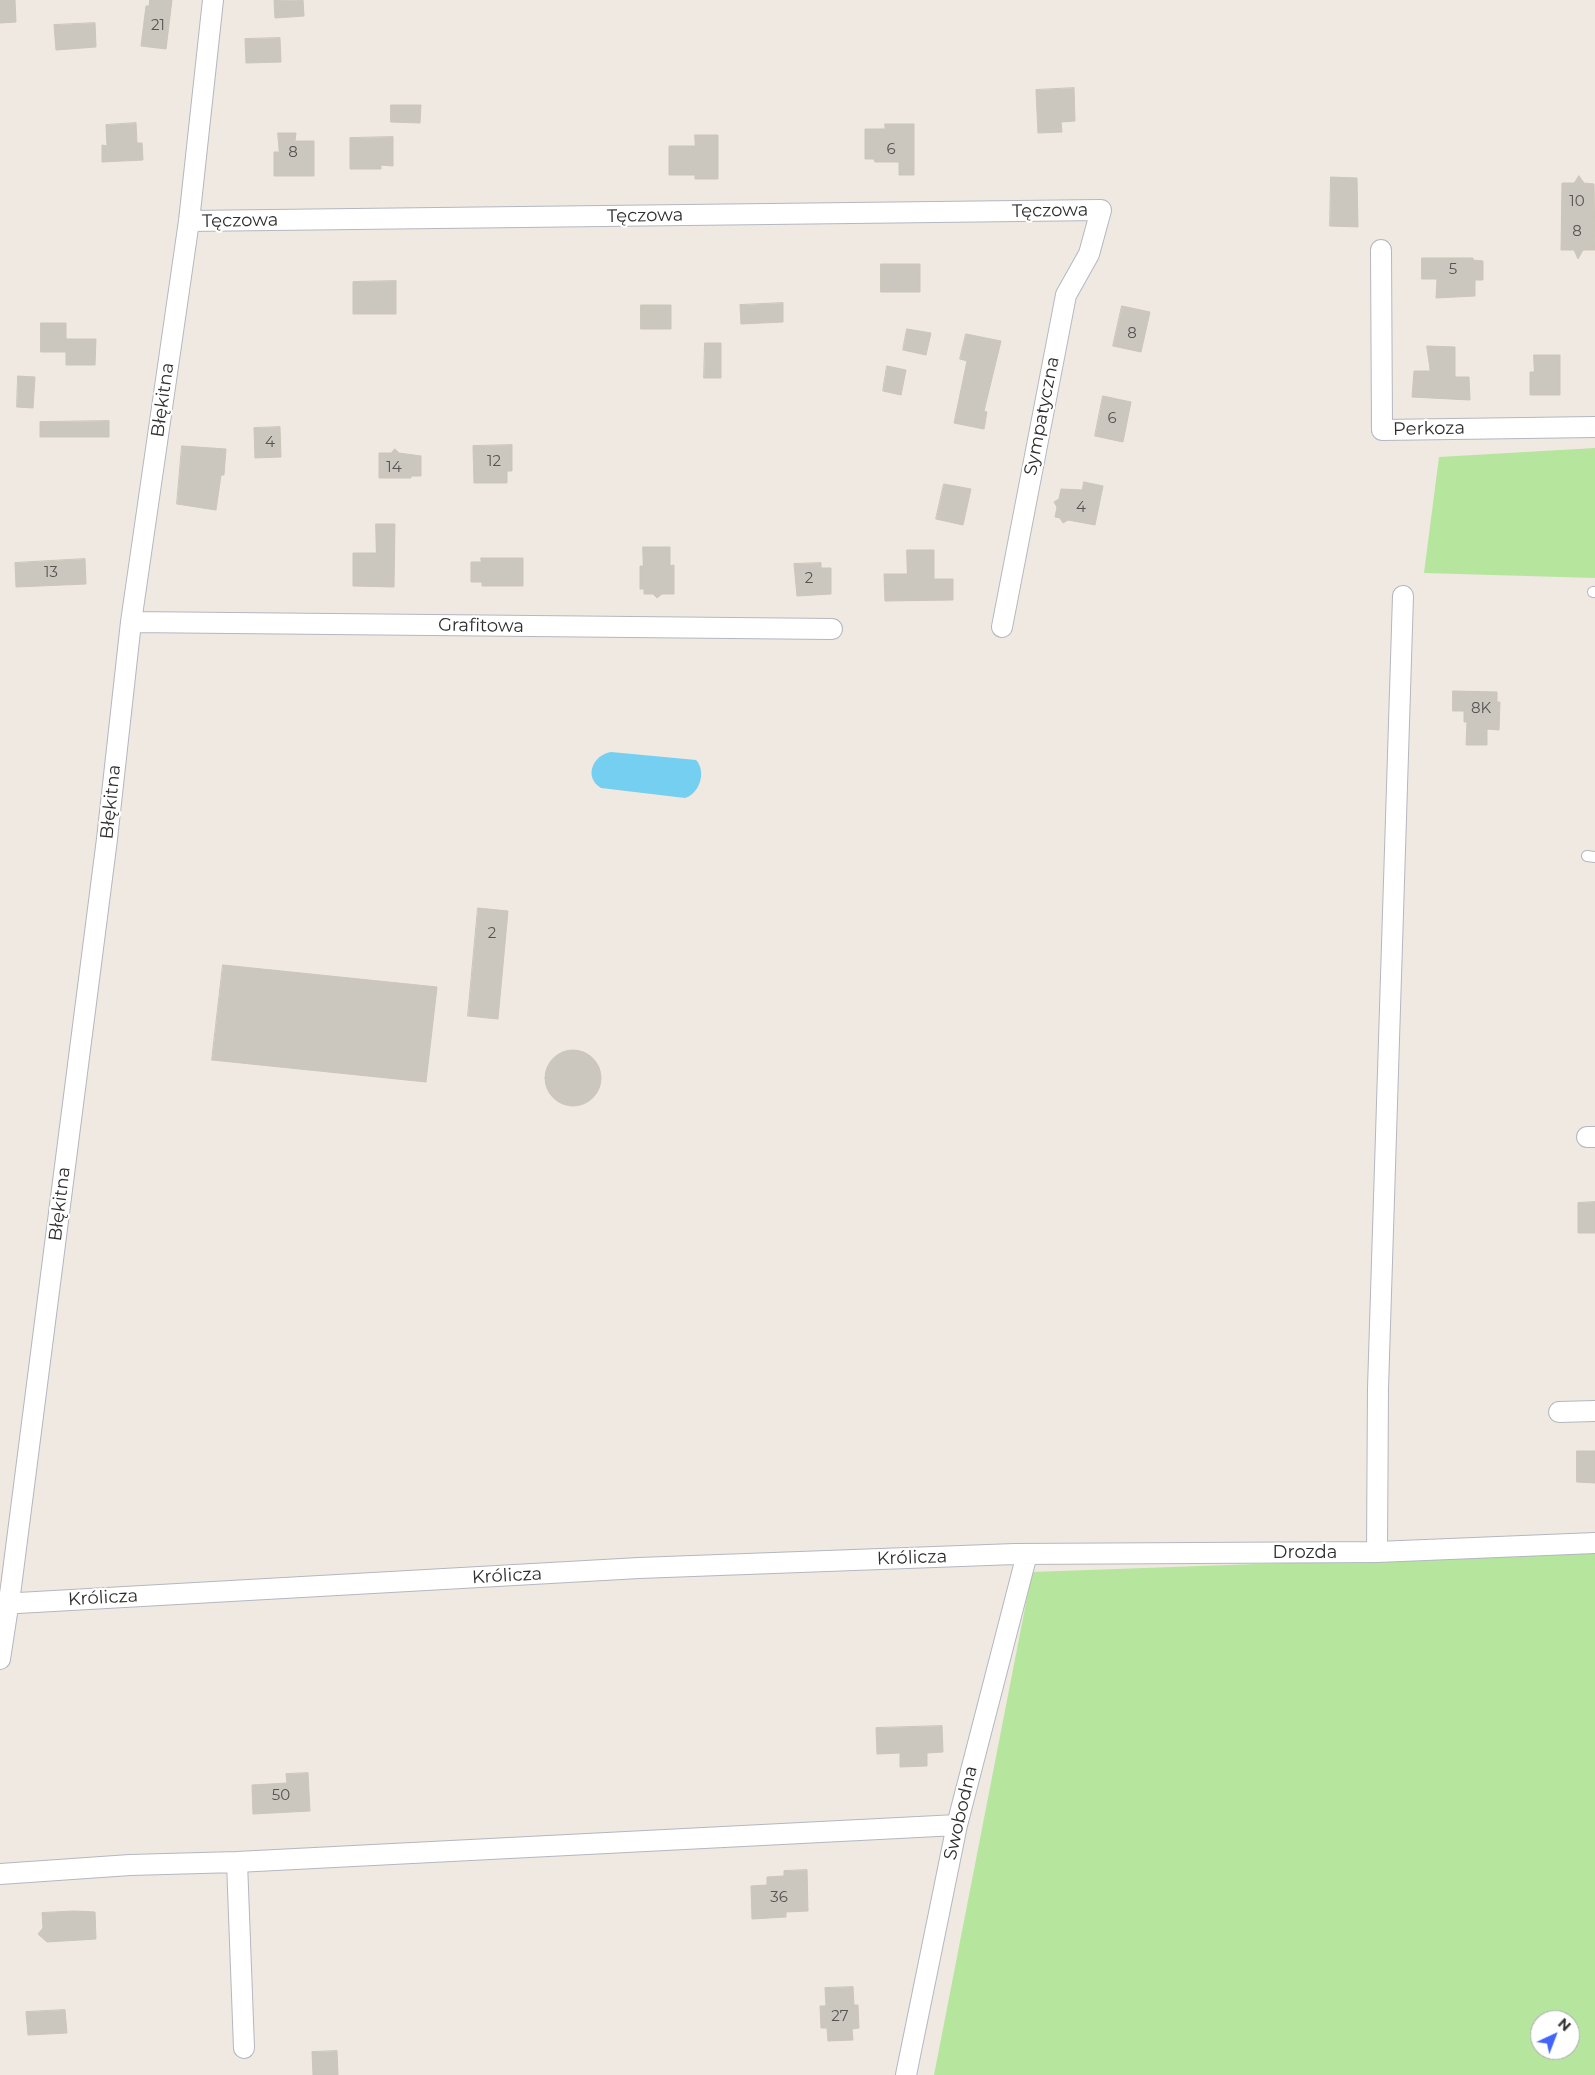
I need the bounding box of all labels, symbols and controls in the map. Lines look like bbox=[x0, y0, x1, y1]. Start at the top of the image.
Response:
house number: 21 bbox=[151, 17, 165, 35]
house number: 6 bbox=[886, 141, 896, 159]
house number: 8 bbox=[288, 144, 298, 162]
house number: 10 bbox=[1569, 193, 1585, 211]
street label: Tęczowa bbox=[1012, 200, 1088, 222]
street label: Tęczowa bbox=[607, 205, 683, 227]
street label: Tęczowa bbox=[202, 210, 278, 232]
house number: 8 bbox=[1572, 223, 1582, 241]
house number: 5 bbox=[1449, 261, 1457, 279]
house number: 8 bbox=[1127, 325, 1137, 343]
street label: Sympatyczna bbox=[1020, 355, 1064, 477]
street label: Błękitna bbox=[147, 361, 179, 439]
house number: 6 bbox=[1107, 410, 1117, 428]
street label: Perkoza bbox=[1393, 418, 1465, 440]
house number: 4 bbox=[265, 434, 275, 452]
house number: 12 bbox=[487, 453, 501, 471]
house number: 14 bbox=[386, 459, 402, 477]
house number: 4 bbox=[1076, 499, 1086, 517]
house number: 13 bbox=[44, 564, 58, 582]
house number: 2 bbox=[805, 570, 813, 588]
street label: Grafitowa bbox=[438, 614, 524, 638]
house number: 8K bbox=[1471, 700, 1491, 718]
street label: Błękitna bbox=[96, 764, 126, 840]
house number: 2 bbox=[488, 925, 496, 943]
street label: Błękitna bbox=[45, 1165, 75, 1243]
street label: Drozda bbox=[1273, 1542, 1337, 1564]
street label: Królicza bbox=[876, 1546, 948, 1570]
street label: Królicza bbox=[471, 1563, 543, 1589]
street label: Królicza bbox=[67, 1585, 139, 1611]
street label: Swobodna bbox=[940, 1764, 982, 1862]
house number: 50 bbox=[272, 1787, 290, 1805]
house number: 36 bbox=[770, 1889, 788, 1907]
house number: 27 bbox=[831, 2008, 849, 2026]
north arrow bbox=[1530, 2010, 1580, 2060]
text: N bbox=[1554, 2014, 1575, 2035]

